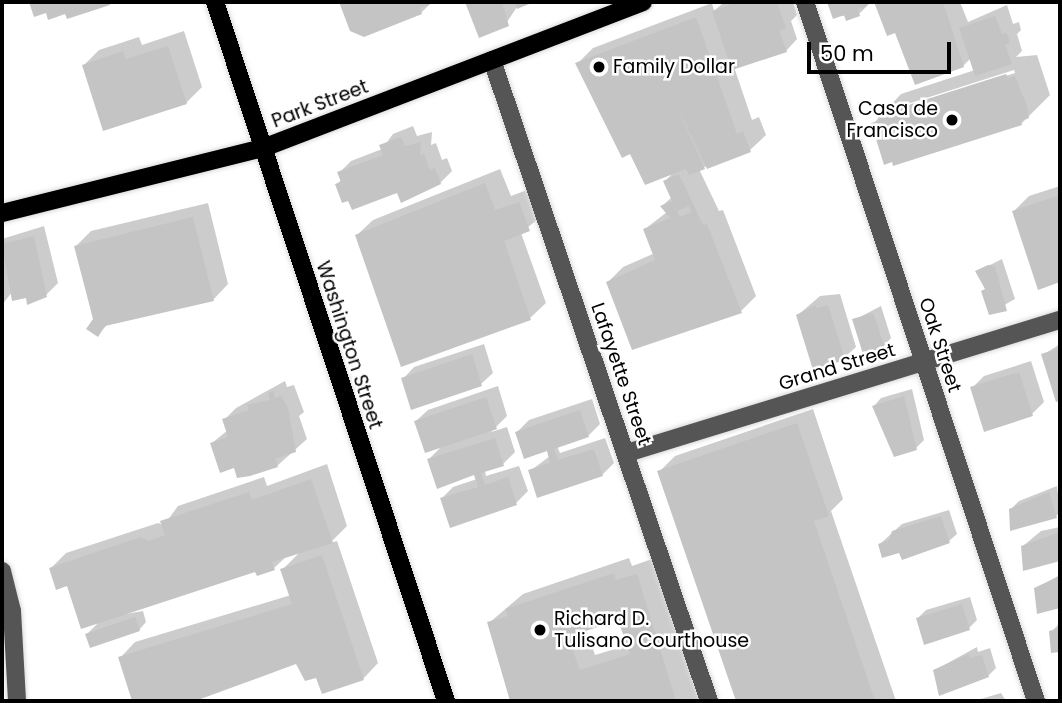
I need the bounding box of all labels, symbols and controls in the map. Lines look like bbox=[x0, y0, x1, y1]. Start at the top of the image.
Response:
scale bar bbox=[810, 28, 954, 72]
text: 50 m bbox=[820, 39, 874, 68]
place label: Family Dollar bbox=[613, 56, 735, 78]
marker: Family Dollar bbox=[591, 59, 607, 75]
street label: Park Street bbox=[269, 75, 371, 133]
place label: Casa de Francisco bbox=[847, 98, 938, 142]
marker: Casa de Francisco bbox=[944, 112, 960, 128]
street label: Washington Street bbox=[311, 258, 387, 432]
street label: Oak Street bbox=[914, 295, 966, 395]
street label: Lafayette Street bbox=[586, 300, 656, 448]
street label: Grand Street bbox=[776, 338, 898, 396]
place label: Richard D. Tulisano Courthouse bbox=[554, 608, 749, 652]
marker: Richard D. Tulisano Courthouse bbox=[532, 622, 548, 638]

